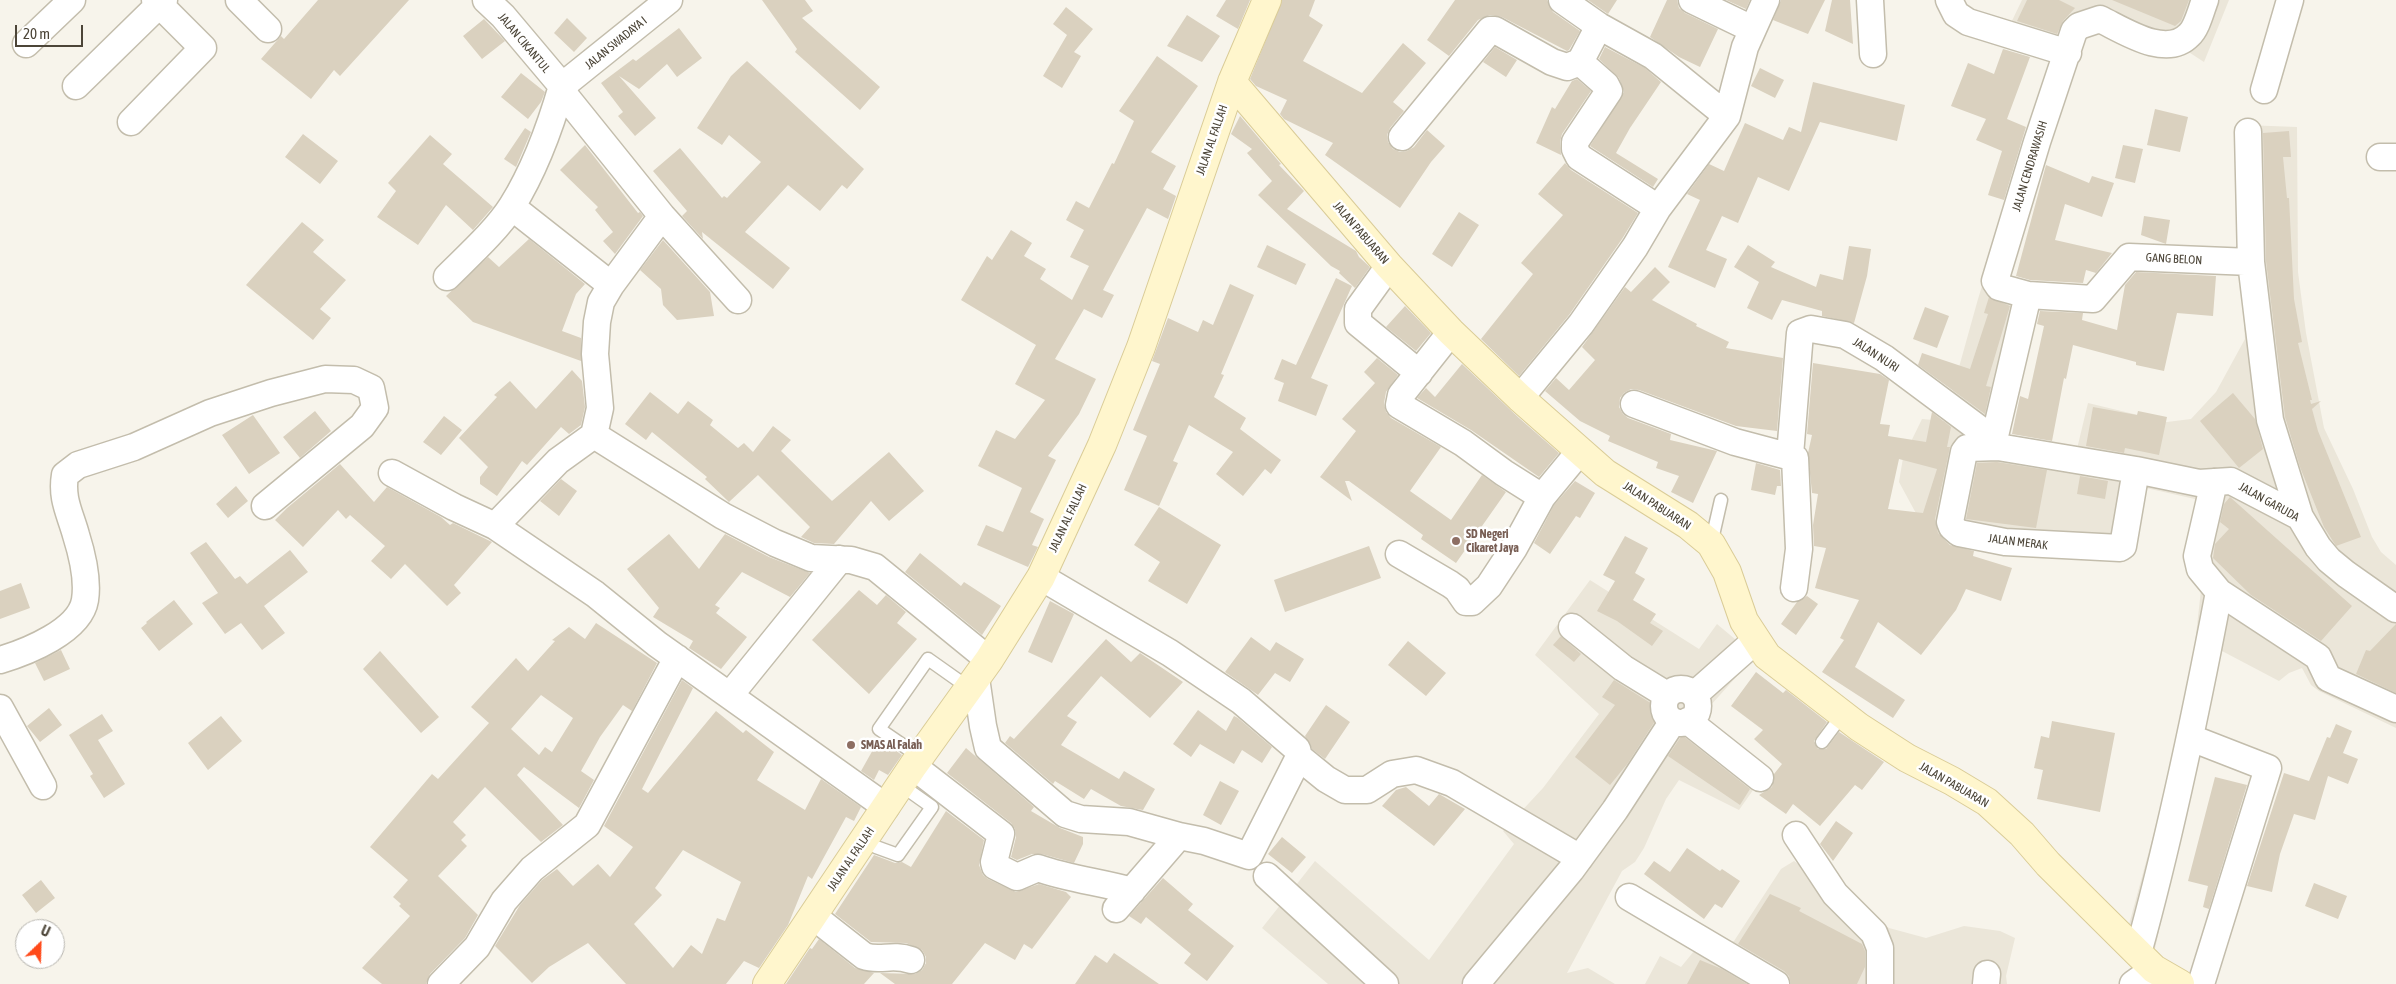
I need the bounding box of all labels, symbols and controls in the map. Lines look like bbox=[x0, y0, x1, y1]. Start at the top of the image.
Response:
street label: JALAN CIKANTUL bbox=[495, 10, 553, 76]
street label: JALAN SWADAYA I bbox=[582, 14, 650, 72]
scale bar bbox=[18, 15, 85, 47]
text: 20 m bbox=[23, 25, 50, 42]
street label: JALAN AL FALLAH bbox=[1193, 103, 1231, 177]
street label: JALAN CENDRAWASIH bbox=[2009, 119, 2051, 213]
street label: JALAN PABUARAN bbox=[1330, 199, 1392, 267]
street label: GANG BELON bbox=[2145, 250, 2203, 268]
street label: JALAN NURI bbox=[1850, 335, 1902, 375]
street label: JALAN PABUARAN bbox=[1620, 479, 1694, 533]
street label: JALAN GARUDA bbox=[2236, 479, 2302, 525]
street label: JALAN AL FALLAH bbox=[1046, 482, 1090, 554]
place label: SD Negeri Cikaret Jaya bbox=[1466, 527, 1519, 555]
street label: JALAN MERAK bbox=[1987, 531, 2049, 553]
marker: SD Negeri Cikaret Jaya bbox=[1450, 535, 1462, 547]
place label: SMAS Al Falah bbox=[861, 738, 922, 752]
marker: SMAS Al Falah bbox=[845, 739, 857, 751]
street label: JALAN PABUARAN bbox=[1917, 759, 1991, 811]
street label: JALAN AL FALLAH bbox=[824, 824, 878, 894]
north arrow bbox=[15, 919, 65, 969]
text: U bbox=[39, 922, 53, 940]

